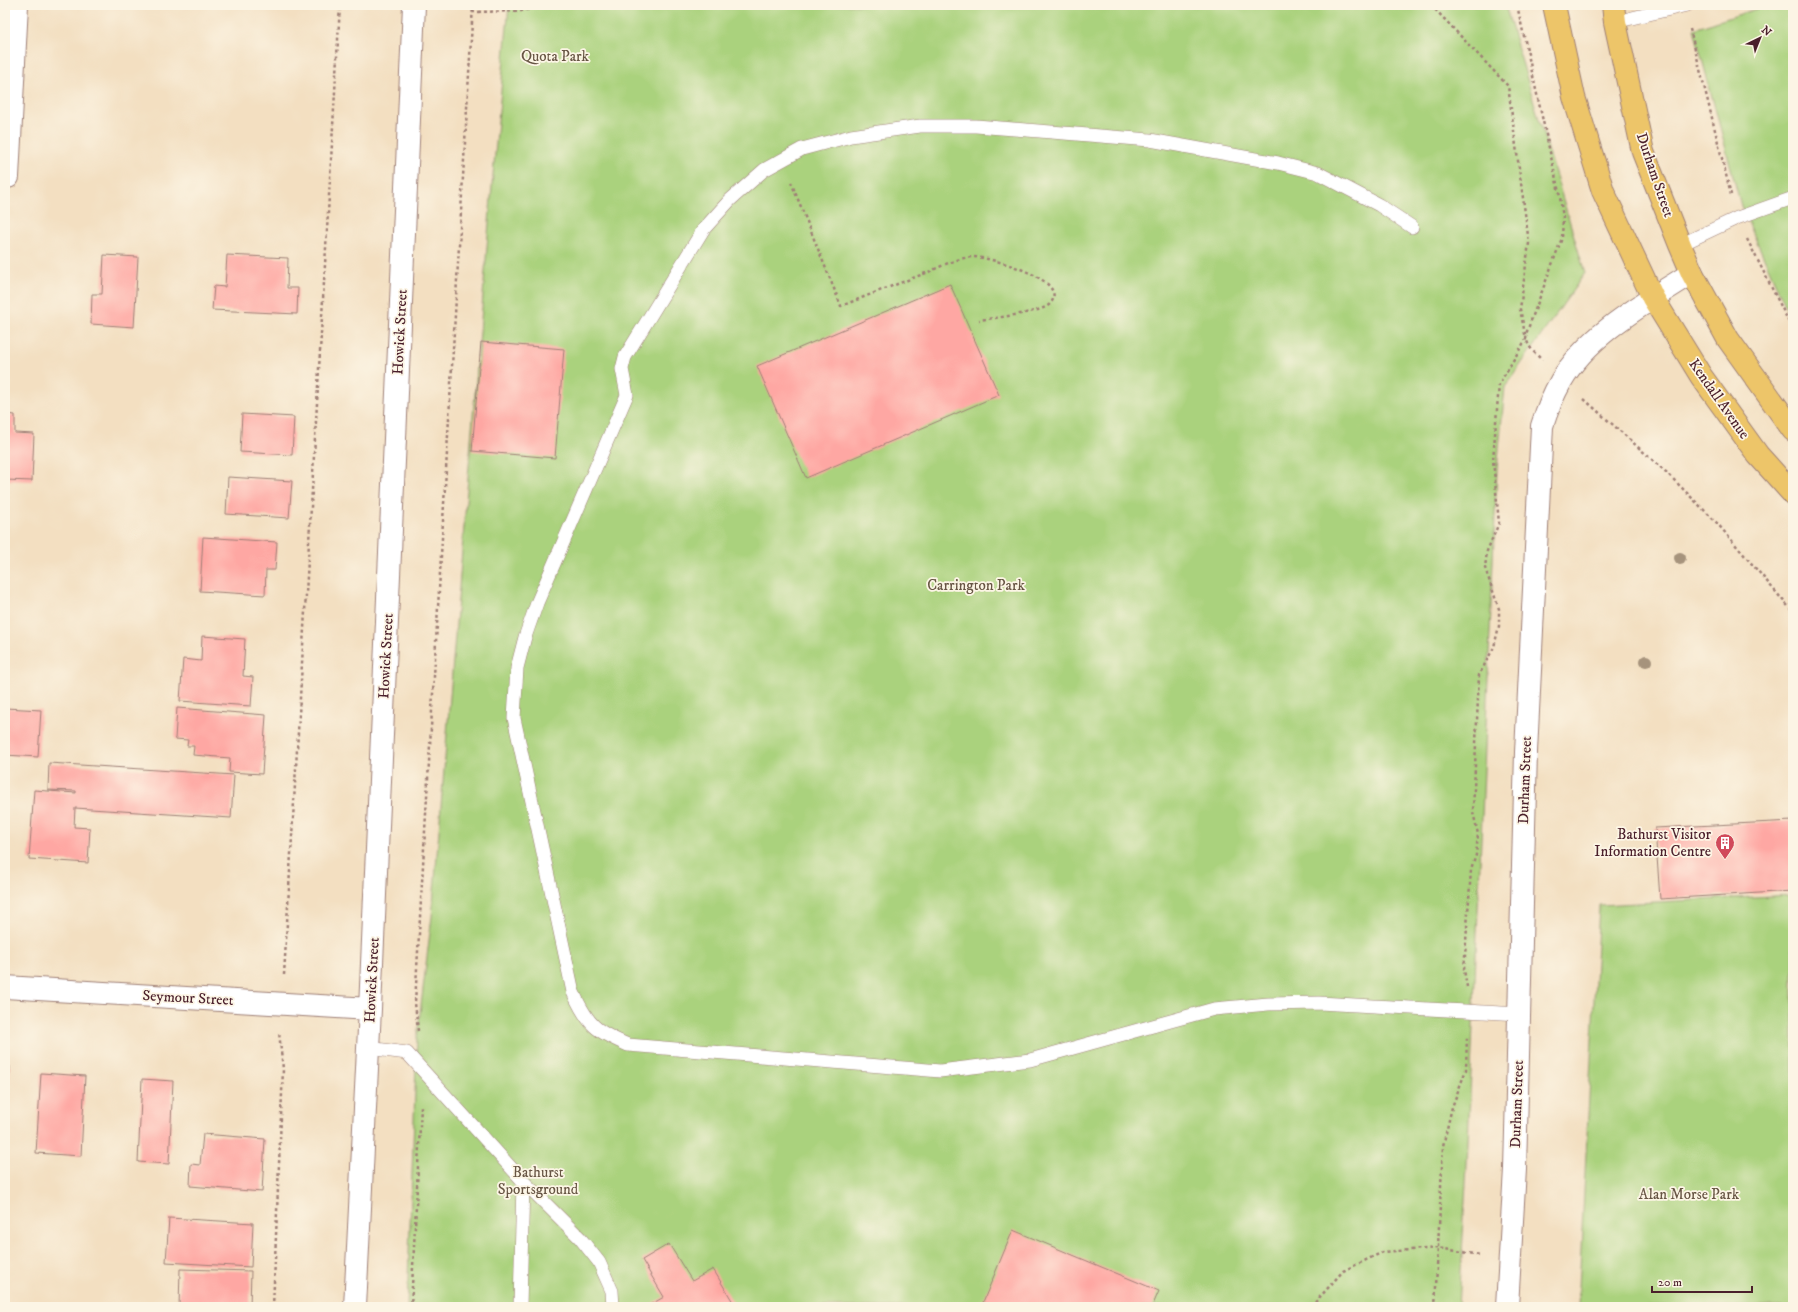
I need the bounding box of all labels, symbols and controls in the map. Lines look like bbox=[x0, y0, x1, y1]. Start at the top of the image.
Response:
north arrow bbox=[1740, 18, 1780, 58]
text: N bbox=[1758, 23, 1774, 40]
park label: Quota Park bbox=[521, 47, 590, 66]
street label: Durham Street bbox=[1632, 130, 1678, 220]
street label: Howick Street bbox=[388, 289, 412, 375]
street label: Kendall Avenue bbox=[1684, 355, 1754, 443]
park label: Carrington Park bbox=[927, 576, 1025, 595]
street label: Howick Street bbox=[374, 613, 398, 699]
street label: Durham Street bbox=[1514, 735, 1536, 824]
place label: Bathurst Visitor Information Centre bbox=[1594, 825, 1711, 861]
building icon: Bathurst Visitor Information Centre bbox=[1714, 832, 1736, 860]
street label: Howick Street bbox=[360, 937, 384, 1023]
street label: Seymour Street bbox=[142, 986, 234, 1010]
street label: Durham Street bbox=[1506, 1059, 1528, 1148]
park label: Bathurst Sportsground bbox=[498, 1163, 579, 1199]
park label: Alan Morse Park bbox=[1639, 1185, 1740, 1204]
scale bar bbox=[1652, 1268, 1752, 1294]
text: 20 m bbox=[1658, 1275, 1682, 1290]

